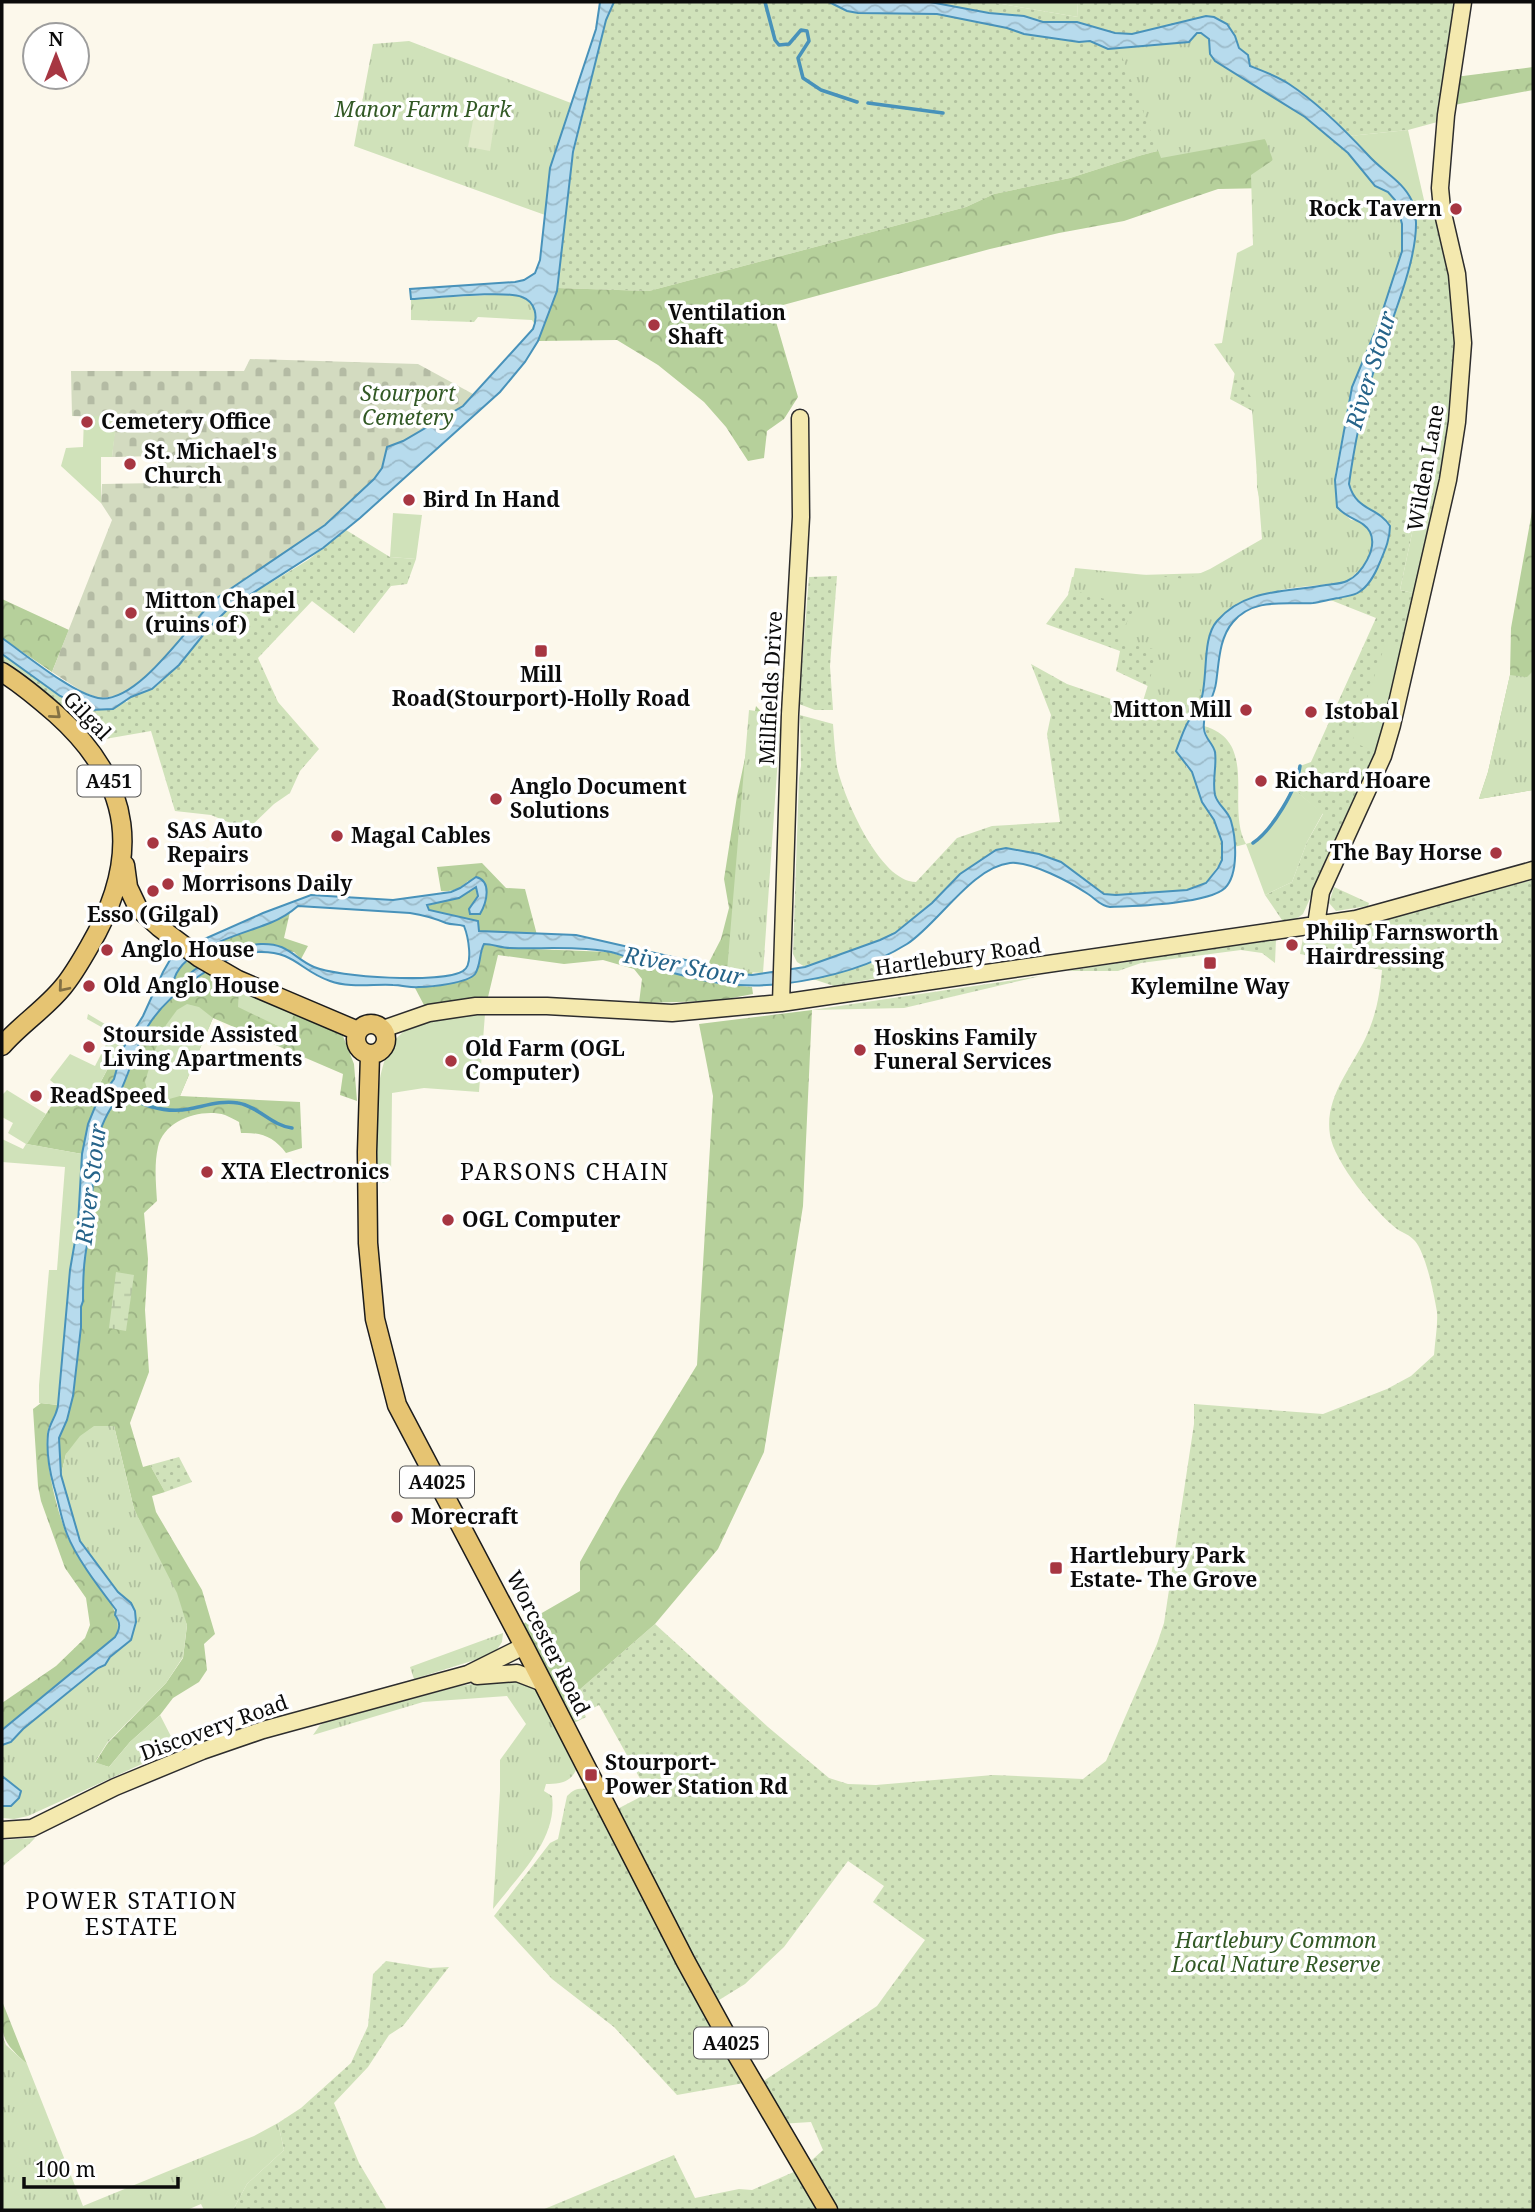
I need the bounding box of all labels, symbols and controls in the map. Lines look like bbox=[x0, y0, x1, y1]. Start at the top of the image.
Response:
north arrow bbox=[21, 21, 91, 91]
text: N bbox=[49, 26, 64, 52]
park label: Manor Farm Park bbox=[334, 95, 512, 123]
place label: Rock Tavern bbox=[1309, 194, 1442, 222]
marker: Rock Tavern bbox=[1448, 201, 1464, 217]
place label: Ventilation Shaft bbox=[668, 298, 786, 350]
water label: River Stour bbox=[1337, 307, 1403, 433]
marker: Ventilation Shaft bbox=[646, 317, 662, 333]
park label: Stourport Cemetery bbox=[360, 379, 456, 431]
street label: Wilden Lane bbox=[1400, 402, 1450, 533]
place label: Cemetery Office bbox=[101, 407, 271, 435]
marker: Cemetery Office bbox=[79, 414, 95, 430]
place label: St. Michael's Church bbox=[144, 437, 277, 489]
marker: St. Michael's Church bbox=[122, 456, 138, 472]
place label: Bird In Hand bbox=[423, 485, 560, 513]
marker: Bird In Hand bbox=[401, 492, 417, 508]
place label: Mitton Chapel (ruins of) bbox=[145, 586, 296, 638]
marker: Mitton Chapel (ruins of) bbox=[123, 605, 139, 621]
street label: Millfields Drive bbox=[752, 610, 788, 766]
marker: Mill Road(Stourport)-Holly Road bbox=[533, 643, 549, 659]
place label: Mill Road(Stourport)-Holly Road bbox=[392, 660, 691, 712]
street label: Gilgal bbox=[58, 685, 118, 746]
place label: Mitton Mill bbox=[1113, 695, 1233, 723]
place label: Istobal bbox=[1325, 697, 1399, 725]
marker: Mitton Mill bbox=[1238, 702, 1254, 718]
marker: Istobal bbox=[1303, 704, 1319, 720]
one-way arrow bbox=[47, 706, 60, 718]
road number: A451 bbox=[78, 766, 140, 796]
place label: Richard Hoare bbox=[1275, 766, 1431, 794]
place label: Anglo Document Solutions bbox=[510, 772, 687, 824]
marker: Richard Hoare bbox=[1253, 773, 1269, 789]
marker: Anglo Document Solutions bbox=[488, 791, 504, 807]
place label: SAS Auto Repairs bbox=[167, 816, 263, 868]
place label: Magal Cables bbox=[351, 821, 491, 849]
marker: Magal Cables bbox=[329, 828, 345, 844]
marker: SAS Auto Repairs bbox=[145, 835, 161, 851]
place label: The Bay Horse bbox=[1330, 838, 1482, 866]
marker: The Bay Horse bbox=[1488, 845, 1504, 861]
place label: Morrisons Daily bbox=[182, 869, 353, 897]
marker: Morrisons Daily bbox=[160, 876, 176, 892]
marker: Esso (Gilgal) bbox=[145, 883, 161, 899]
place label: Esso (Gilgal) bbox=[87, 900, 219, 928]
place label: Philip Farnsworth Hairdressing bbox=[1306, 918, 1499, 970]
street label: Hartlebury Road bbox=[873, 930, 1043, 982]
place label: Anglo House bbox=[121, 935, 255, 963]
marker: Philip Farnsworth Hairdressing bbox=[1284, 937, 1300, 953]
water label: River Stour bbox=[621, 938, 747, 992]
marker: Anglo House bbox=[99, 942, 115, 958]
marker: Kylemilne Way bbox=[1202, 955, 1218, 971]
place label: Old Anglo House bbox=[103, 971, 280, 999]
place label: Kylemilne Way bbox=[1131, 972, 1290, 1000]
one-way arrow bbox=[59, 978, 71, 991]
marker: Old Anglo House bbox=[81, 978, 97, 994]
place label: Stourside Assisted Living Apartments bbox=[103, 1020, 302, 1072]
place label: Hoskins Family Funeral Services bbox=[874, 1023, 1052, 1075]
place label: Old Farm (OGL Computer) bbox=[465, 1034, 625, 1086]
marker: Stourside Assisted Living Apartments bbox=[81, 1039, 97, 1055]
marker: Hoskins Family Funeral Services bbox=[852, 1042, 868, 1058]
marker: Old Farm (OGL Computer) bbox=[443, 1053, 459, 1069]
place label: ReadSpeed bbox=[50, 1081, 167, 1109]
marker: ReadSpeed bbox=[28, 1088, 44, 1104]
water label: River Stour bbox=[67, 1121, 113, 1247]
district label: PARSONS CHAIN bbox=[460, 1155, 670, 1187]
place label: XTA Electronics bbox=[221, 1157, 389, 1185]
marker: XTA Electronics bbox=[199, 1164, 215, 1180]
place label: OGL Computer bbox=[462, 1205, 621, 1233]
marker: OGL Computer bbox=[440, 1212, 456, 1228]
road number: A4025 bbox=[400, 1466, 474, 1498]
place label: Morecraft bbox=[411, 1502, 519, 1530]
marker: Morecraft bbox=[389, 1509, 405, 1525]
place label: Hartlebury Park Estate- The Grove bbox=[1070, 1541, 1257, 1593]
marker: Hartlebury Park Estate- The Grove bbox=[1048, 1560, 1064, 1576]
street label: Worcester Road bbox=[500, 1566, 597, 1720]
street label: Discovery Road bbox=[136, 1687, 291, 1767]
place label: Stourport- Power Station Rd bbox=[605, 1748, 788, 1800]
marker: Stourport- Power Station Rd bbox=[583, 1767, 599, 1783]
district label: POWER STATION ESTATE bbox=[26, 1884, 238, 1942]
park label: Hartlebury Common Local Nature Reserve bbox=[1171, 1926, 1380, 1978]
road number: A4025 bbox=[694, 2027, 768, 2058]
scale bar bbox=[24, 2146, 178, 2190]
text: 100 m bbox=[35, 2155, 96, 2183]

